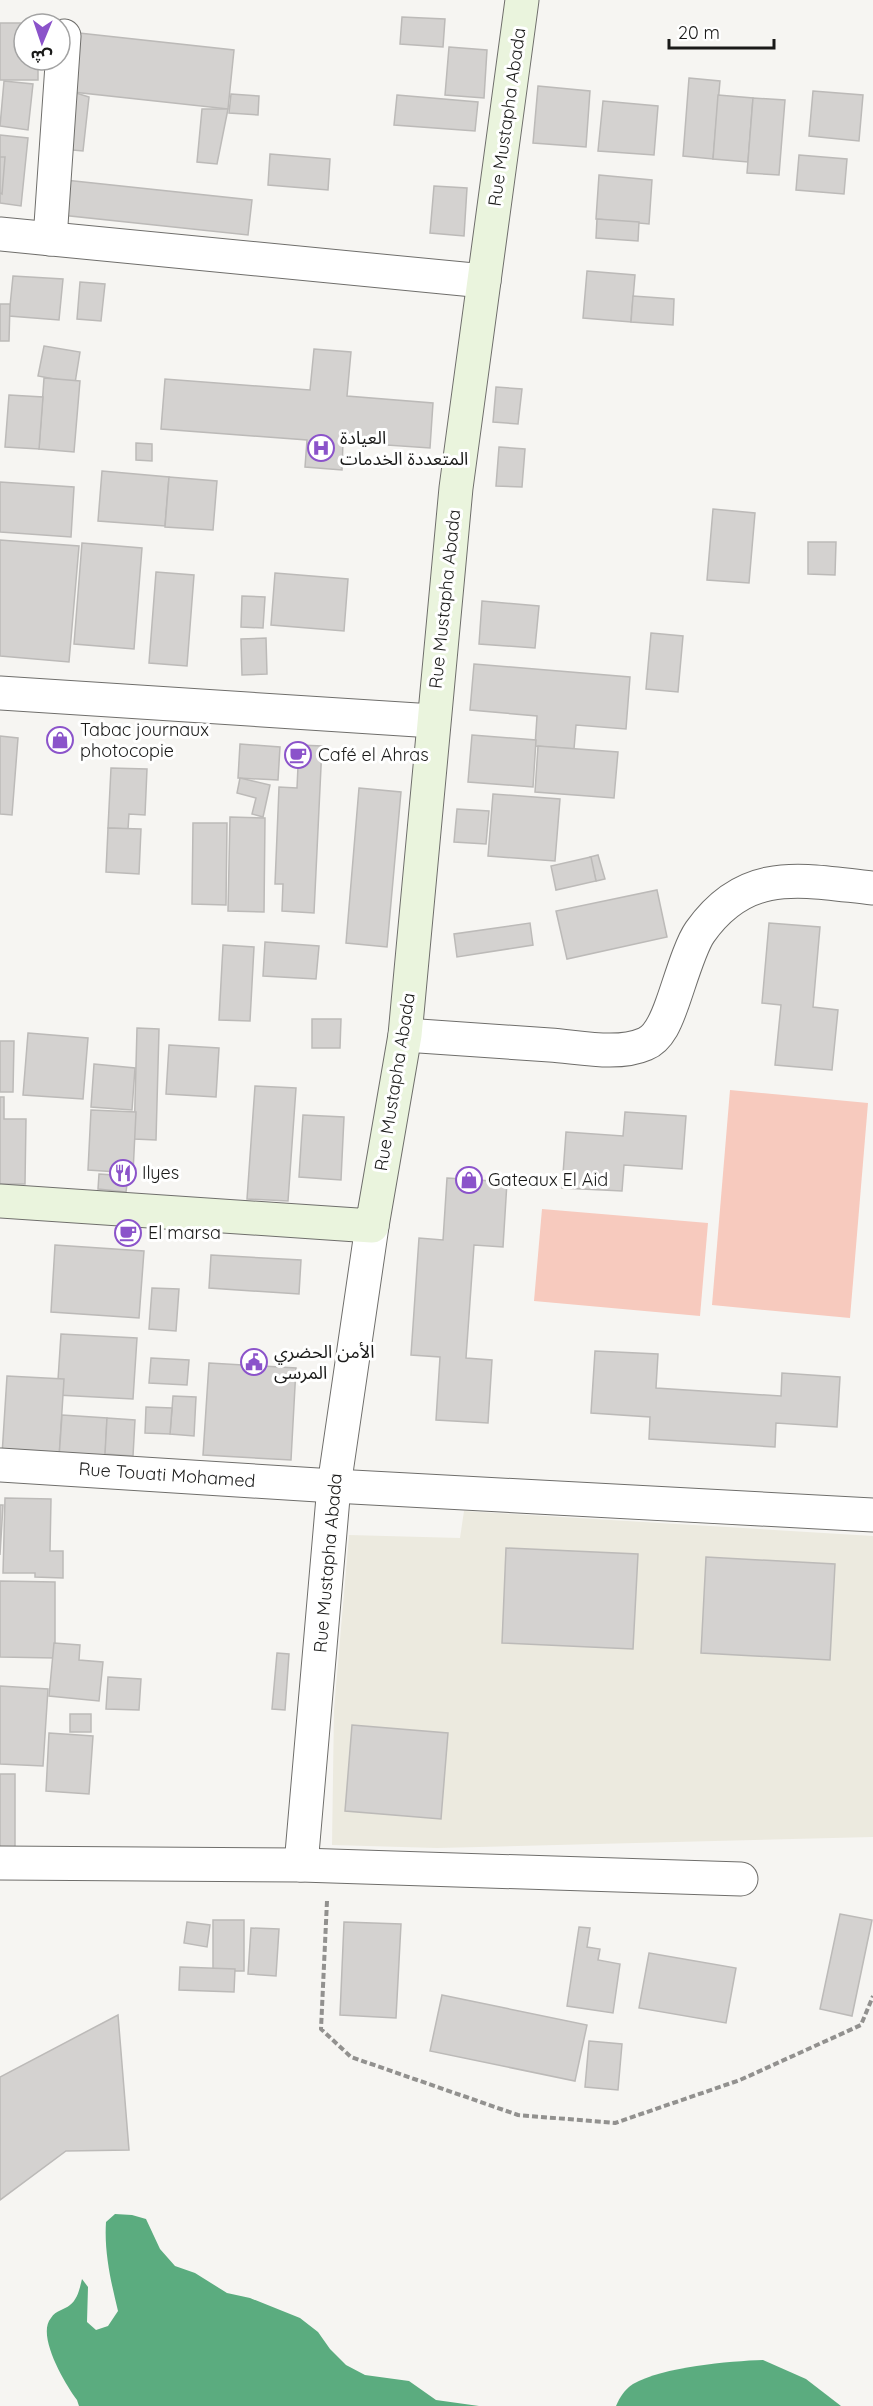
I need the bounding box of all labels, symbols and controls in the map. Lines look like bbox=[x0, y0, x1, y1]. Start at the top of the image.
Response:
north arrow bbox=[12, 12, 72, 72]
scale bar bbox=[669, 12, 774, 50]
text: 20 m bbox=[678, 21, 720, 44]
street label: Rue Mustapha Abada bbox=[483, 26, 530, 208]
text: ش bbox=[30, 47, 53, 67]
place label: العيادة المتعددة الخدمات bbox=[340, 426, 468, 470]
hospital icon: العيادة المتعددة الخدمات bbox=[306, 433, 336, 463]
street label: Rue Mustapha Abada bbox=[424, 508, 465, 690]
place label: Tabac journaux photocopie bbox=[80, 718, 209, 762]
shop icon: Tabac journaux photocopie bbox=[45, 725, 75, 755]
cafe icon: Café el Ahras bbox=[283, 740, 313, 770]
place label: Café el Ahras bbox=[318, 743, 429, 766]
street label: Rue Mustapha Abada bbox=[369, 991, 420, 1173]
restaurant icon: Ilyes bbox=[108, 1158, 138, 1188]
place label: Ilyes bbox=[142, 1161, 179, 1184]
shop icon: Gateaux El Aid bbox=[454, 1165, 484, 1195]
place label: Gateaux El Aid bbox=[488, 1168, 608, 1191]
cafe icon: El marsa bbox=[113, 1218, 143, 1248]
place label: El marsa bbox=[148, 1221, 221, 1244]
place label: الأمن الحضري المرسى bbox=[274, 1340, 375, 1384]
public building icon: الأمن الحضري المرسى bbox=[239, 1347, 269, 1377]
street label: Rue Touati Mohamed bbox=[78, 1457, 256, 1492]
street label: Rue Mustapha Abada bbox=[308, 1472, 347, 1654]

